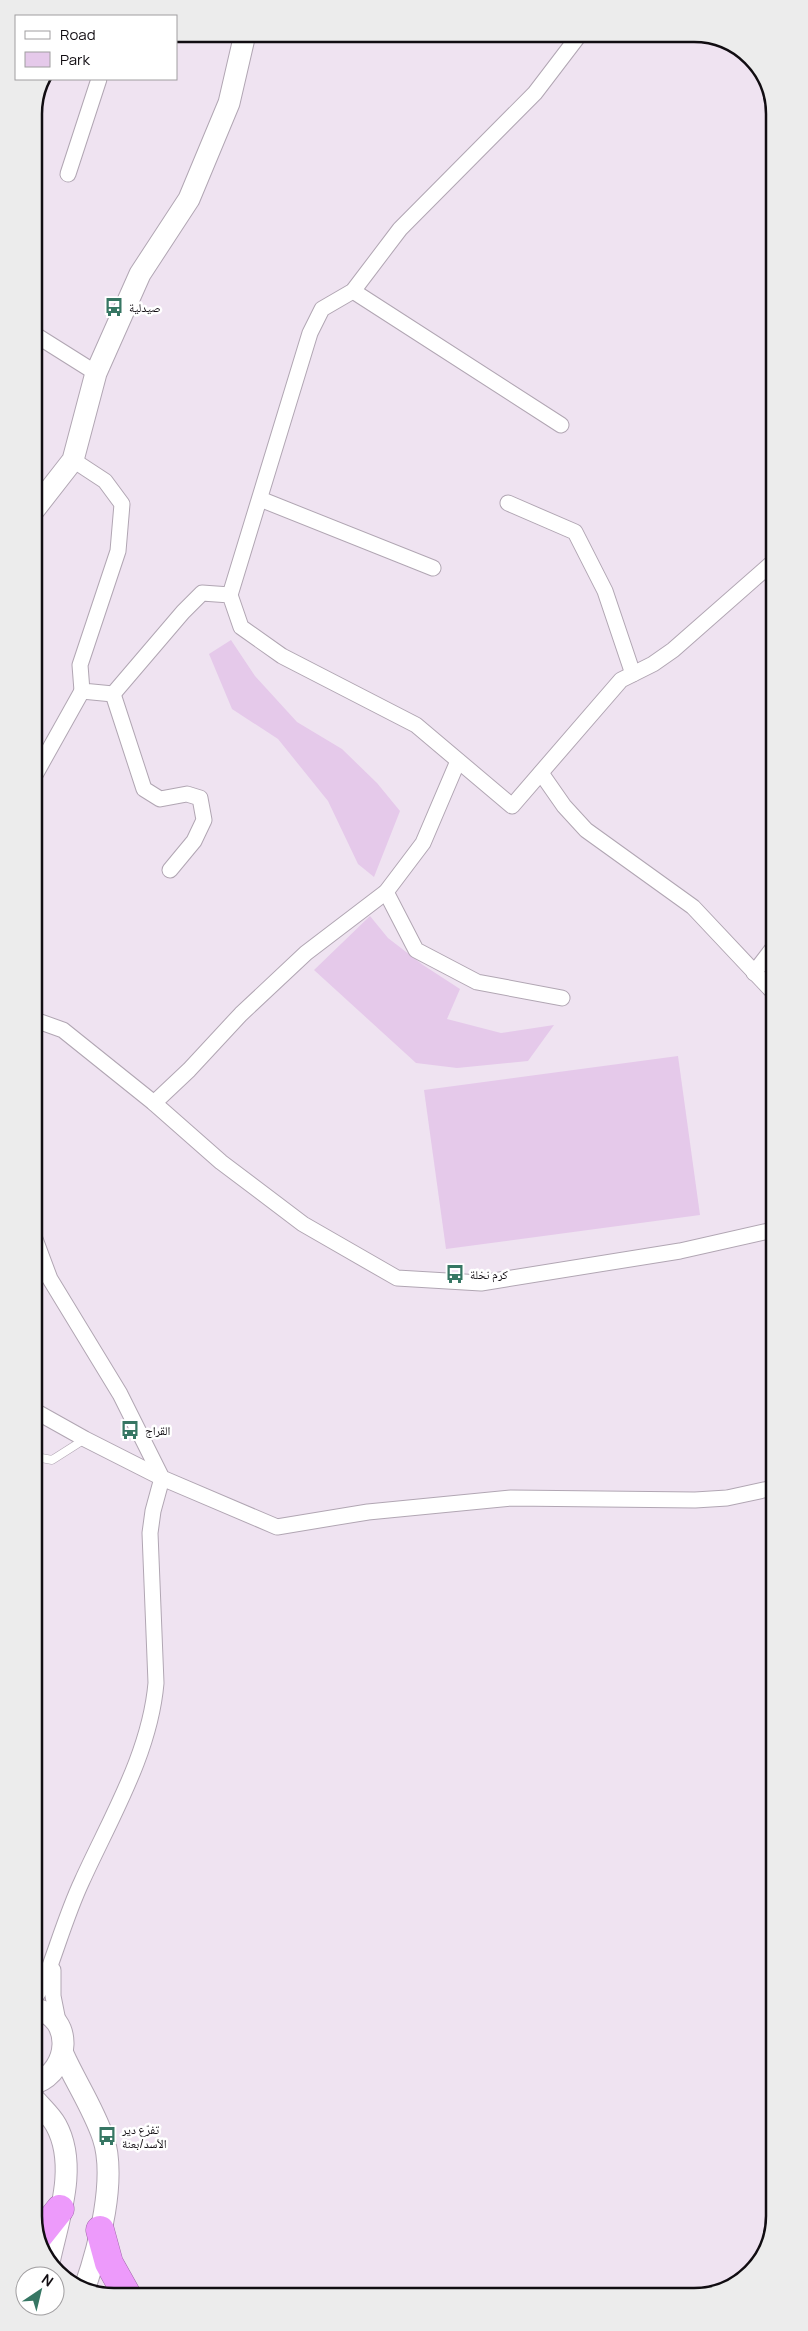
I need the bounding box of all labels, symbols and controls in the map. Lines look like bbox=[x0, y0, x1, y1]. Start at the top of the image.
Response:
legend bbox=[15, 15, 178, 80]
text: Road bbox=[60, 24, 96, 45]
text: Park bbox=[60, 49, 90, 70]
bus stop icon: صيدلية bbox=[103, 296, 125, 318]
place label: صيدلية bbox=[129, 299, 161, 316]
bus stop icon: كرم نخلة bbox=[444, 1263, 466, 1285]
place label: كرم نخلة bbox=[470, 1266, 508, 1283]
bus stop icon: القراج bbox=[119, 1419, 141, 1441]
place label: القراج bbox=[145, 1422, 171, 1439]
place label: تفرّع دير الأسد/بعنة bbox=[121, 2121, 167, 2152]
bus stop icon: تفرّع دير الأسد/بعنة bbox=[96, 2125, 118, 2147]
north arrow bbox=[15, 2266, 65, 2316]
text: N bbox=[38, 2269, 57, 2291]

